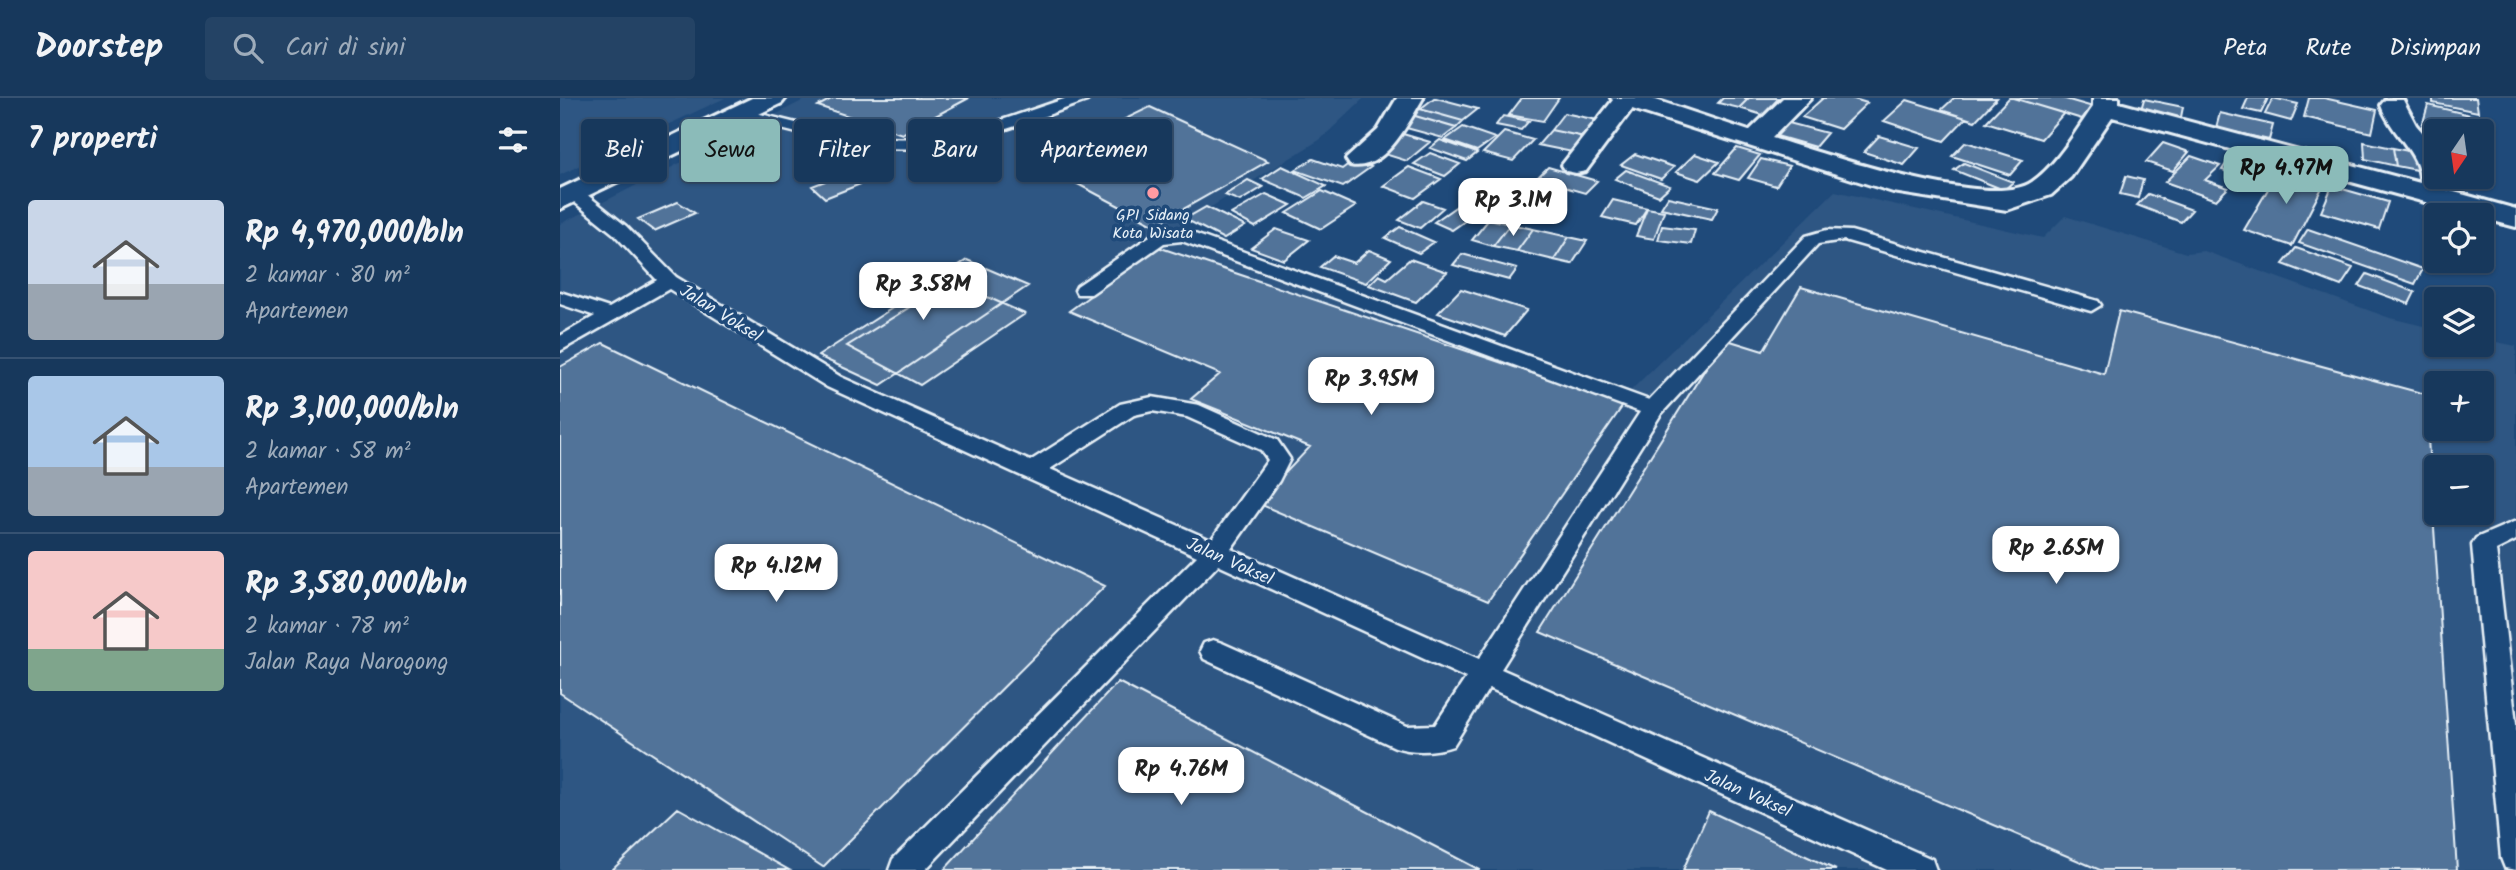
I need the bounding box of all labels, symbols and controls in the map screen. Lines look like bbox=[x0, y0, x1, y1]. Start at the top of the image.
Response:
search box bbox=[205, 17, 695, 80]
text: Doorstep bbox=[35, 22, 163, 75]
text: Cari di sini bbox=[285, 27, 405, 69]
icon: search bbox=[229, 29, 267, 67]
text: Peta bbox=[2223, 29, 2268, 68]
text: Rute bbox=[2306, 29, 2351, 68]
text: Disimpan bbox=[2389, 29, 2481, 68]
text: 7 properti bbox=[28, 116, 157, 164]
chip: Beli bbox=[581, 119, 667, 182]
chip: Sewa bbox=[681, 119, 780, 182]
chip: Filter bbox=[794, 119, 894, 182]
chip: Baru bbox=[908, 119, 1002, 182]
chip: Apartemen bbox=[1016, 119, 1172, 182]
north arrow bbox=[2424, 119, 2494, 189]
map controls bbox=[2424, 119, 2494, 525]
icon: filters bbox=[494, 121, 532, 159]
pin: Rp 4.97M bbox=[2214, 146, 2358, 206]
text: Rp 4.97M bbox=[2240, 151, 2332, 187]
pin: Rp 3.1M bbox=[1448, 178, 1578, 238]
text: Rp 3.1M bbox=[1474, 183, 1552, 219]
marker: GPI Sidang Kota Wisata bbox=[1145, 185, 1161, 201]
place label: GPI Sidang Kota Wisata bbox=[1112, 203, 1194, 246]
button: locate bbox=[2424, 203, 2494, 273]
text: Rp 4,970,000/bln bbox=[245, 210, 464, 258]
icon: home bbox=[84, 228, 168, 312]
text: 2 kamar · 80 m² bbox=[245, 258, 410, 294]
pin: Rp 3.58M bbox=[851, 262, 995, 322]
text: Rp 3.58M bbox=[875, 267, 971, 303]
street label: Jalan Voksel bbox=[673, 277, 768, 351]
button: layers bbox=[2424, 287, 2494, 357]
text: Apartemen bbox=[245, 294, 349, 330]
pin: Rp 3.95M bbox=[1299, 358, 1443, 417]
text: Rp 3.95M bbox=[1324, 362, 1418, 398]
button: + bbox=[2424, 371, 2494, 441]
text: Rp 3,100,000/bln bbox=[245, 386, 459, 434]
icon: home bbox=[84, 404, 168, 488]
text: 2 kamar · 58 m² bbox=[245, 434, 411, 470]
button: − bbox=[2424, 455, 2494, 525]
text: Apartemen bbox=[245, 470, 349, 506]
pin: Rp 2.65M bbox=[1984, 526, 2128, 586]
street label: Jalan Voksel bbox=[1181, 530, 1278, 595]
text: Rp 2.65M bbox=[2008, 531, 2104, 567]
pin: Rp 4.12M bbox=[704, 545, 848, 604]
text: Rp 4.12M bbox=[731, 549, 821, 585]
text: Rp 3,580,000/bln bbox=[245, 561, 467, 609]
icon: home bbox=[84, 579, 168, 663]
text: 2 kamar · 78 m² bbox=[245, 609, 409, 645]
text: Jalan Raya Narogong bbox=[245, 645, 448, 681]
pin: Rp 4.76M bbox=[1109, 748, 1253, 807]
text: Rp 4.76M bbox=[1134, 752, 1228, 788]
street label: Jalan Voksel bbox=[1699, 762, 1796, 827]

